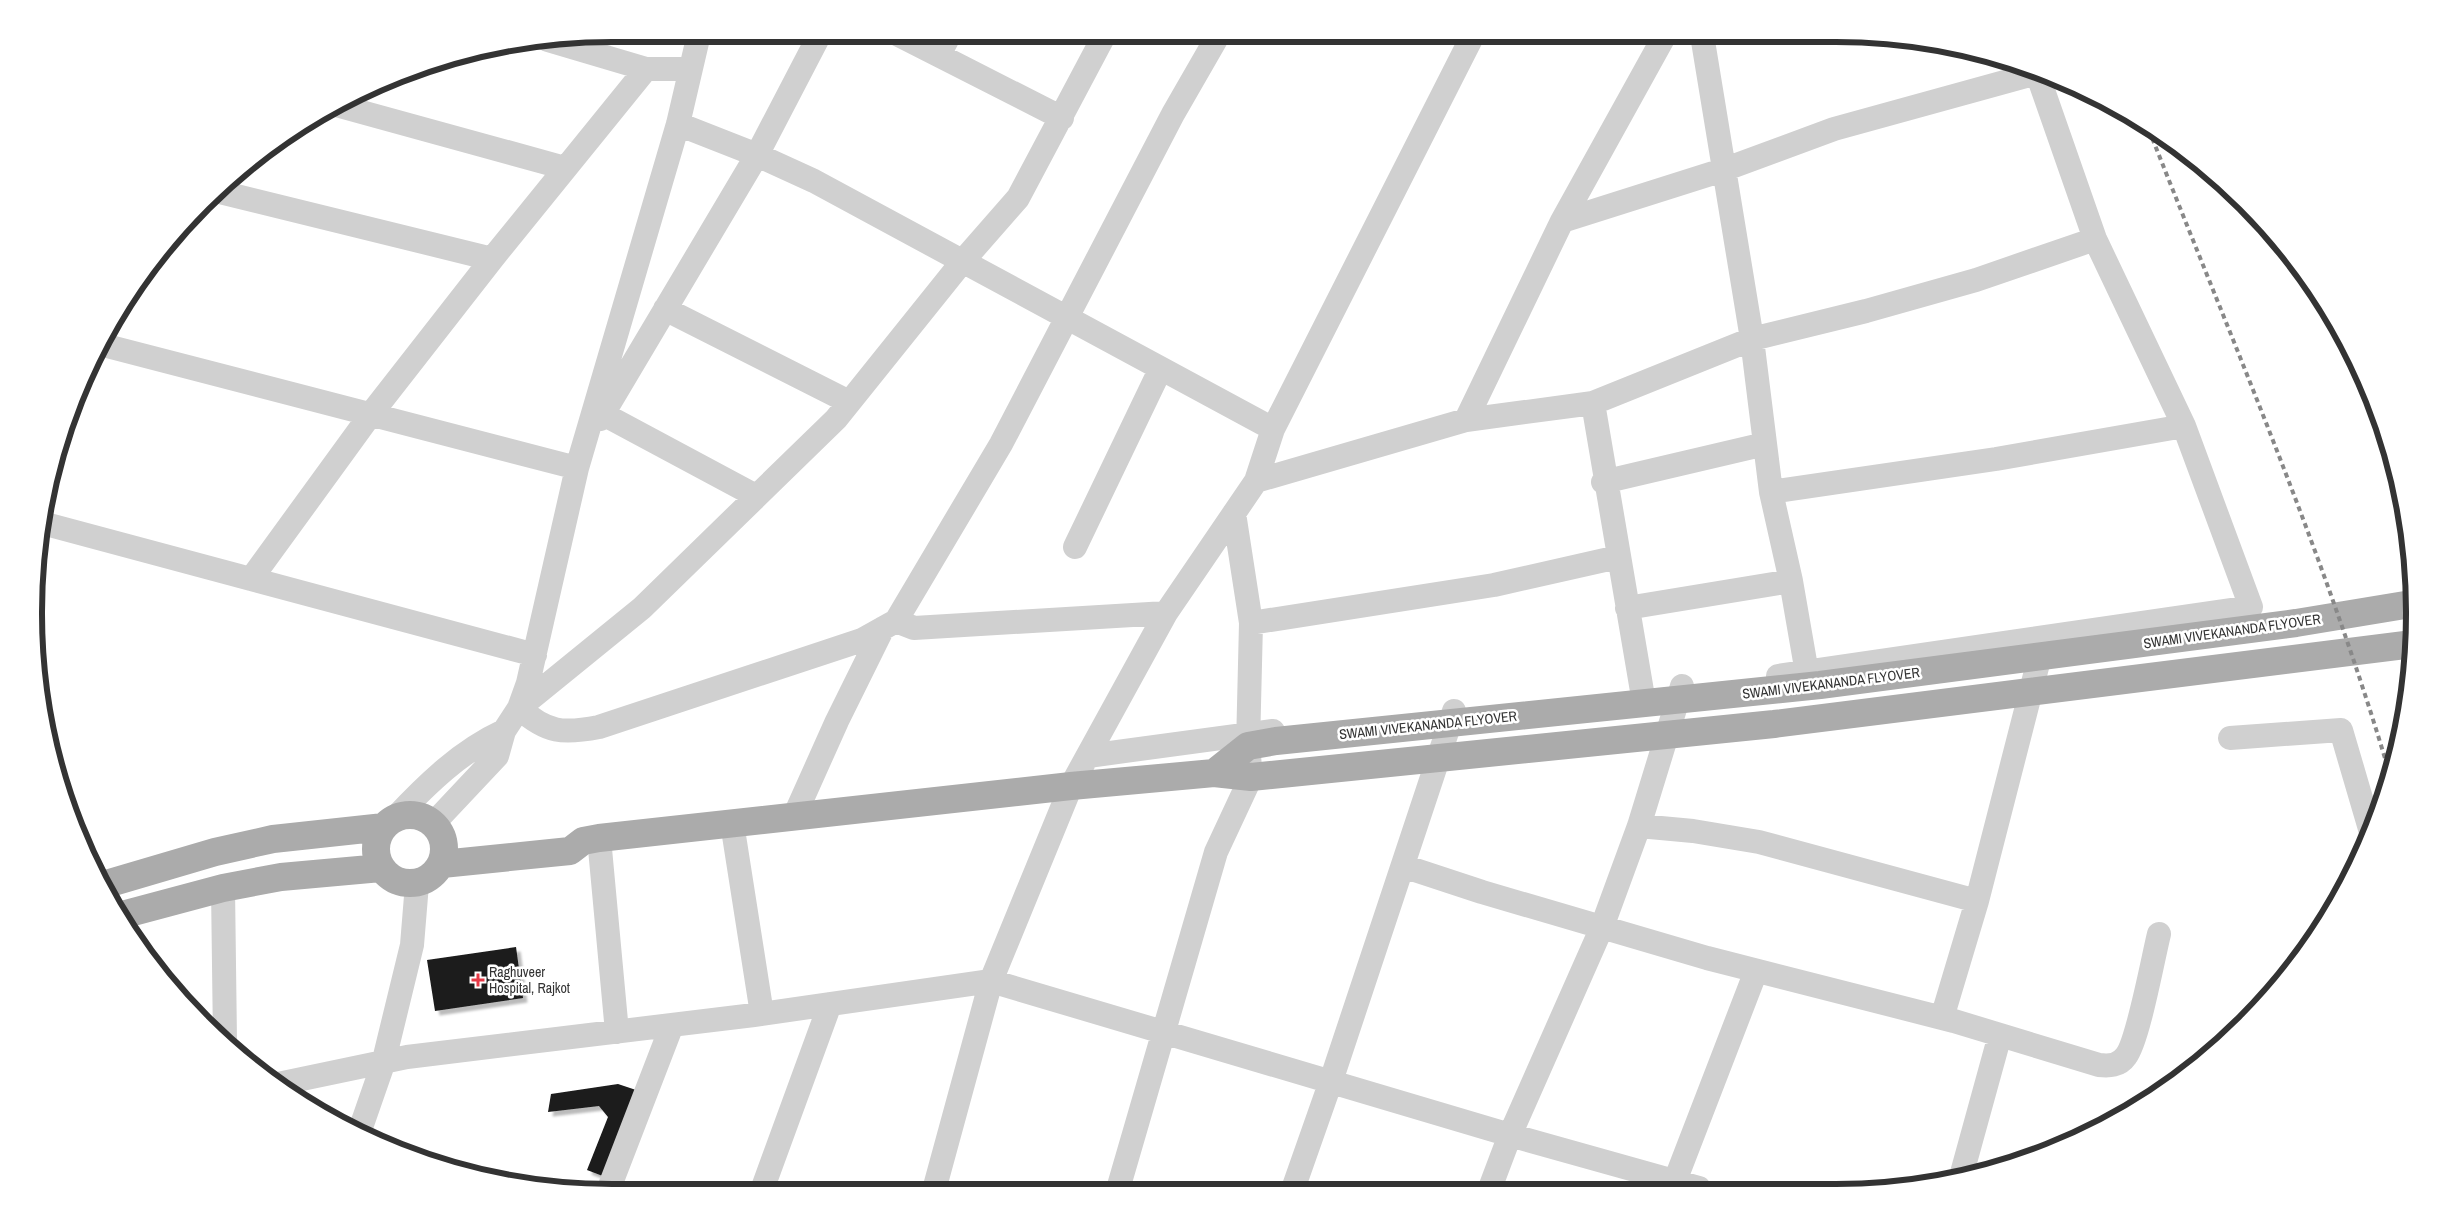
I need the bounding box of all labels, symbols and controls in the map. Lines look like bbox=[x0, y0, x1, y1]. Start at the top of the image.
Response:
street label: SWAMI VIVEKANANDA FLYOVER bbox=[2142, 610, 2322, 652]
street label: SWAMI VIVEKANANDA FLYOVER bbox=[1741, 663, 1921, 703]
street label: SWAMI VIVEKANANDA FLYOVER bbox=[1338, 707, 1518, 743]
place label: Raghuveer Hospital, Rajkot bbox=[489, 963, 570, 997]
marker: Raghuveer Hospital, Rajkot bbox=[471, 973, 485, 987]

